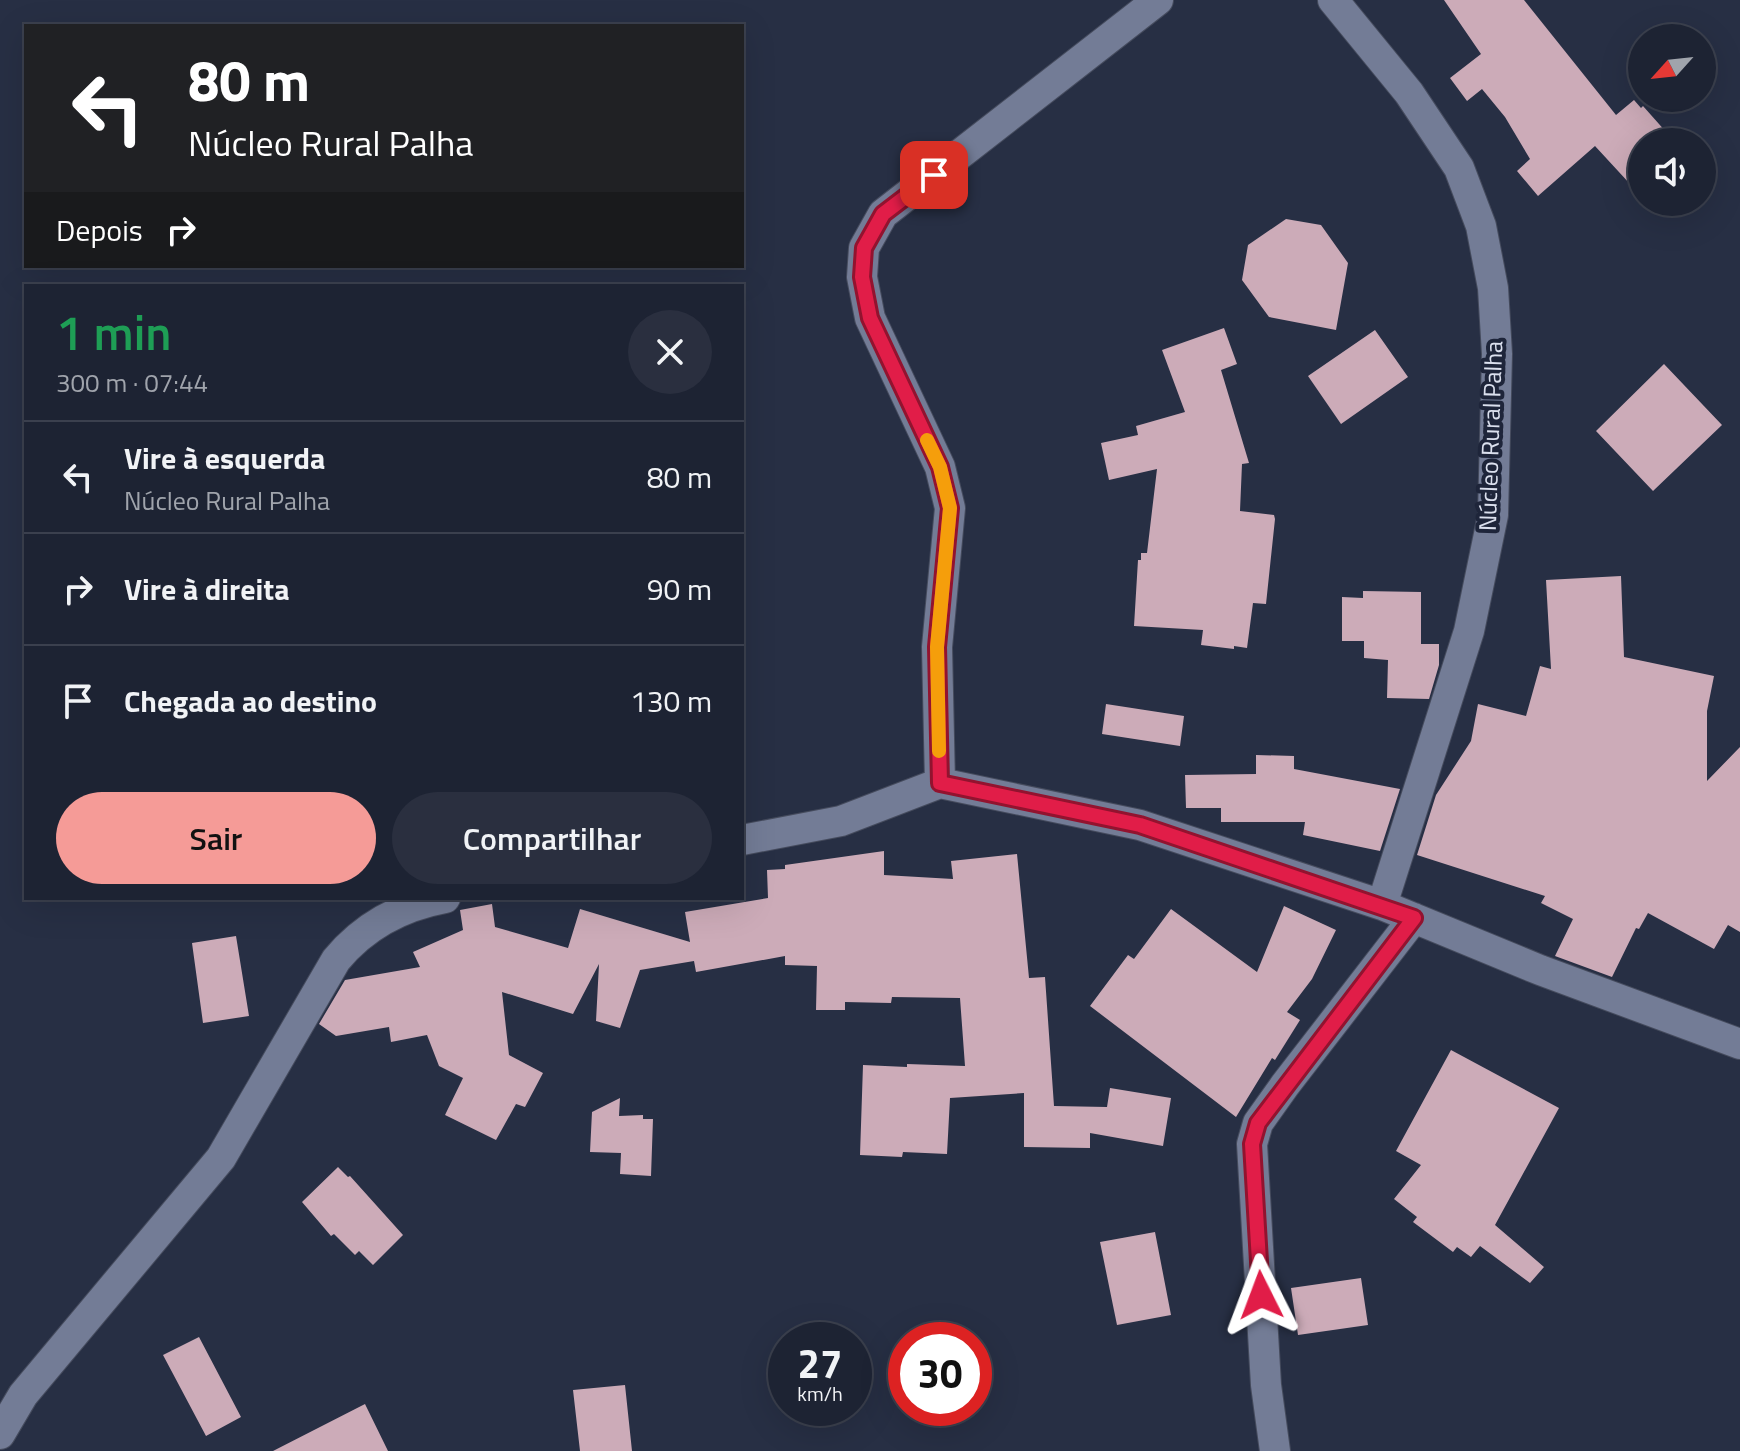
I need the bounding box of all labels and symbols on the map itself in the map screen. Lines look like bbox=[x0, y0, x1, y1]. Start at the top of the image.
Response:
north arrow bbox=[1628, 24, 1716, 112]
pin bbox=[900, 141, 968, 209]
street label: Núcleo Rural Palha bbox=[1469, 340, 1511, 532]
position arrow bbox=[1219, 1253, 1303, 1337]
speed limit sign: 30 bbox=[888, 1322, 992, 1426]

